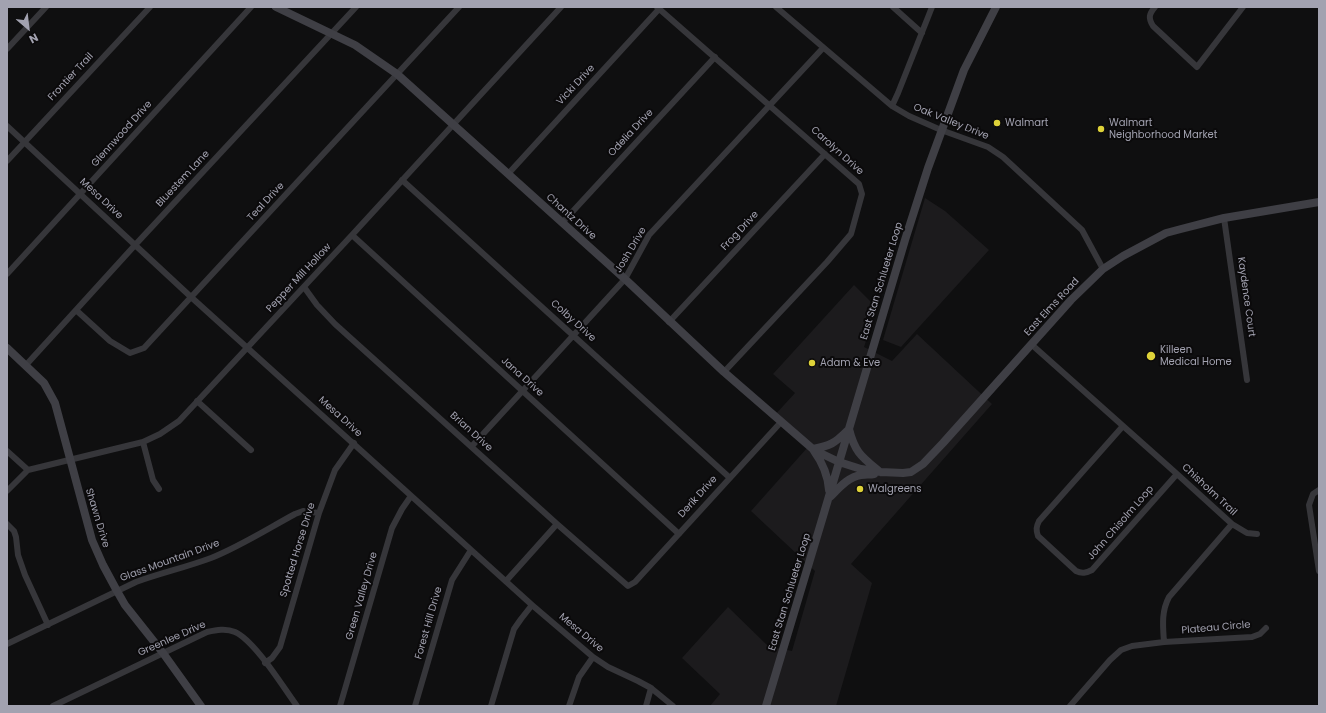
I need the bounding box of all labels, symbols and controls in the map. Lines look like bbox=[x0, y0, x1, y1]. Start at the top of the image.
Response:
north arrow bbox=[8, 8, 48, 48]
text: N bbox=[26, 30, 41, 48]
street label: Frontier Trail bbox=[46, 51, 96, 103]
street label: Vicki Drive bbox=[554, 62, 598, 108]
street label: Glennwood Drive bbox=[89, 98, 155, 170]
street label: Oak Valley Drive bbox=[911, 101, 991, 143]
street label: Odelia Drive bbox=[606, 107, 656, 159]
place label: Walmart bbox=[1005, 117, 1048, 129]
place label: Walmart Neighborhood Market bbox=[1109, 117, 1217, 140]
marker: Walmart bbox=[992, 118, 1002, 128]
street label: Carolyn Drive bbox=[808, 124, 866, 178]
marker: Walmart Neighborhood Market bbox=[1096, 124, 1106, 134]
street label: Bluestem Lane bbox=[154, 148, 212, 210]
street label: Mesa Drive bbox=[77, 176, 125, 222]
street label: Teal Drive bbox=[245, 180, 287, 224]
street label: Chantz Drive bbox=[543, 191, 599, 243]
street label: Frog Drive bbox=[719, 209, 761, 253]
street label: East Stan Schlueter Loop bbox=[858, 221, 906, 341]
street label: Josh Drive bbox=[613, 225, 649, 275]
street label: Pepper Mill Hollow bbox=[264, 241, 334, 315]
street label: Kaydence Court bbox=[1234, 256, 1258, 338]
street label: East Elms Road bbox=[1022, 275, 1082, 339]
street label: Colby Drive bbox=[548, 298, 598, 344]
place label: Killeen Medical Home bbox=[1160, 344, 1232, 368]
marker: Killeen Medical Home bbox=[1145, 350, 1157, 362]
street label: Jana Drive bbox=[498, 355, 546, 399]
place label: Adam & Eve bbox=[820, 357, 880, 369]
marker: Adam & Eve bbox=[807, 358, 817, 368]
street label: Mesa Drive bbox=[316, 394, 364, 440]
street label: Brian Drive bbox=[447, 410, 495, 454]
street label: Chisholm Trail bbox=[1179, 461, 1239, 519]
street label: Derik Drive bbox=[676, 474, 720, 520]
place label: Walgreens bbox=[868, 483, 921, 495]
street label: John Chisolm Loop bbox=[1085, 483, 1157, 563]
marker: Walgreens bbox=[855, 484, 865, 494]
street label: Shawn Drive bbox=[82, 487, 112, 549]
street label: Spotted Horse Drive bbox=[278, 501, 318, 599]
street label: East Stan Schlueter Loop bbox=[766, 532, 814, 652]
street label: Glass Mountain Drive bbox=[119, 537, 221, 585]
street label: Green Valley Drive bbox=[344, 551, 380, 641]
street label: Forest Hill Drive bbox=[413, 585, 445, 661]
street label: Mesa Drive bbox=[556, 611, 606, 655]
street label: Greenlee Drive bbox=[136, 619, 208, 659]
street label: Plateau Circle bbox=[1181, 619, 1251, 637]

